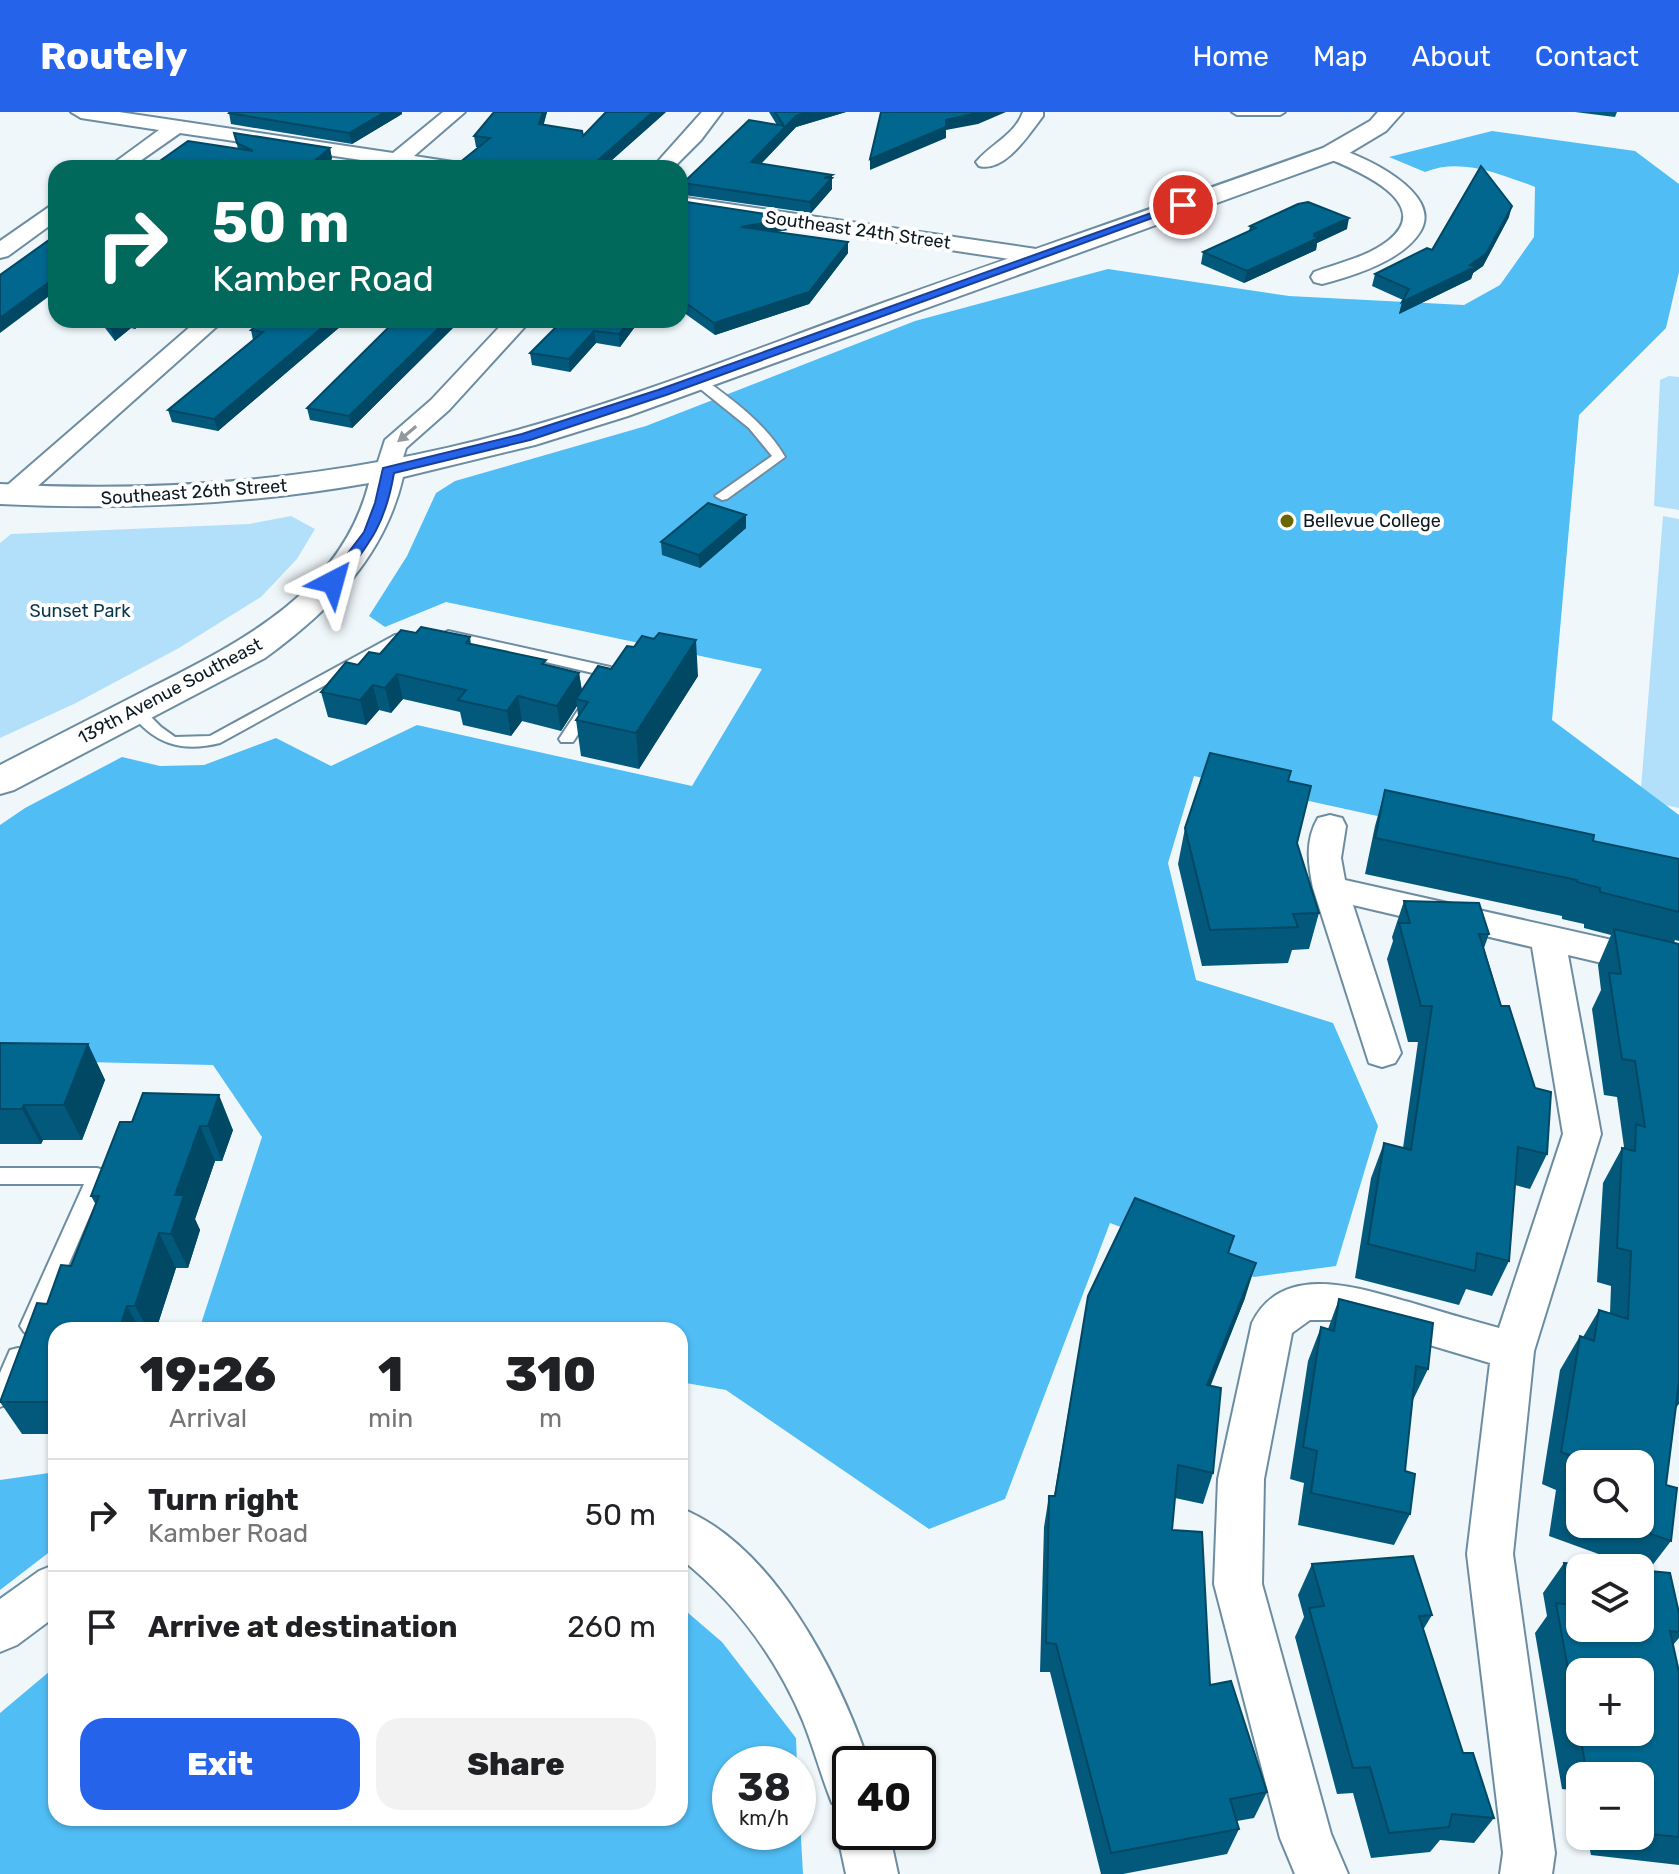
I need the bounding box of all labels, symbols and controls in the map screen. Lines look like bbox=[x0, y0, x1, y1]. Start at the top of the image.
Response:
text: Routely bbox=[40, 33, 187, 79]
text: Home bbox=[1192, 40, 1269, 73]
text: Map bbox=[1313, 40, 1367, 73]
text: About bbox=[1411, 40, 1491, 73]
text: Contact bbox=[1535, 40, 1639, 73]
pin bbox=[1149, 171, 1217, 239]
icon: arrive bbox=[1161, 183, 1205, 227]
text: 50 m bbox=[212, 190, 349, 256]
icon: right bbox=[80, 192, 184, 296]
street label: Southeast 24th Street bbox=[764, 206, 952, 254]
text: Kamber Road bbox=[212, 257, 434, 300]
one-way arrow bbox=[397, 425, 417, 442]
street label: Southeast 26th Street bbox=[100, 475, 288, 509]
place label: Bellevue College bbox=[1303, 510, 1441, 532]
marker: Bellevue College bbox=[1278, 512, 1296, 530]
position arrow bbox=[291, 540, 375, 624]
park label: Sunset Park bbox=[29, 600, 131, 622]
street label: 139th Avenue Southeast bbox=[74, 633, 266, 749]
text: 19:26 bbox=[140, 1346, 276, 1403]
text: 1 bbox=[378, 1346, 403, 1403]
text: 310 bbox=[505, 1346, 596, 1403]
text: Arrival bbox=[169, 1403, 247, 1434]
text: min bbox=[368, 1403, 413, 1434]
text: m bbox=[539, 1403, 562, 1434]
map controls bbox=[1566, 1450, 1654, 1850]
button: search bbox=[1566, 1450, 1654, 1538]
text: Turn right bbox=[148, 1482, 299, 1518]
icon: right bbox=[80, 1493, 124, 1537]
text: 50 m bbox=[585, 1497, 656, 1533]
text: Kamber Road bbox=[148, 1518, 308, 1549]
button: layers bbox=[1566, 1554, 1654, 1642]
icon: arrive bbox=[80, 1605, 124, 1649]
text: Arrive at destination bbox=[148, 1609, 458, 1645]
text: 260 m bbox=[567, 1609, 656, 1645]
button: + bbox=[1566, 1658, 1654, 1746]
button: Exit bbox=[80, 1718, 360, 1810]
button: Share bbox=[376, 1718, 656, 1810]
speed limit sign: 40 bbox=[832, 1746, 936, 1850]
button: − bbox=[1566, 1762, 1654, 1850]
text: 38 bbox=[737, 1764, 791, 1811]
text: km/h bbox=[739, 1806, 789, 1830]

